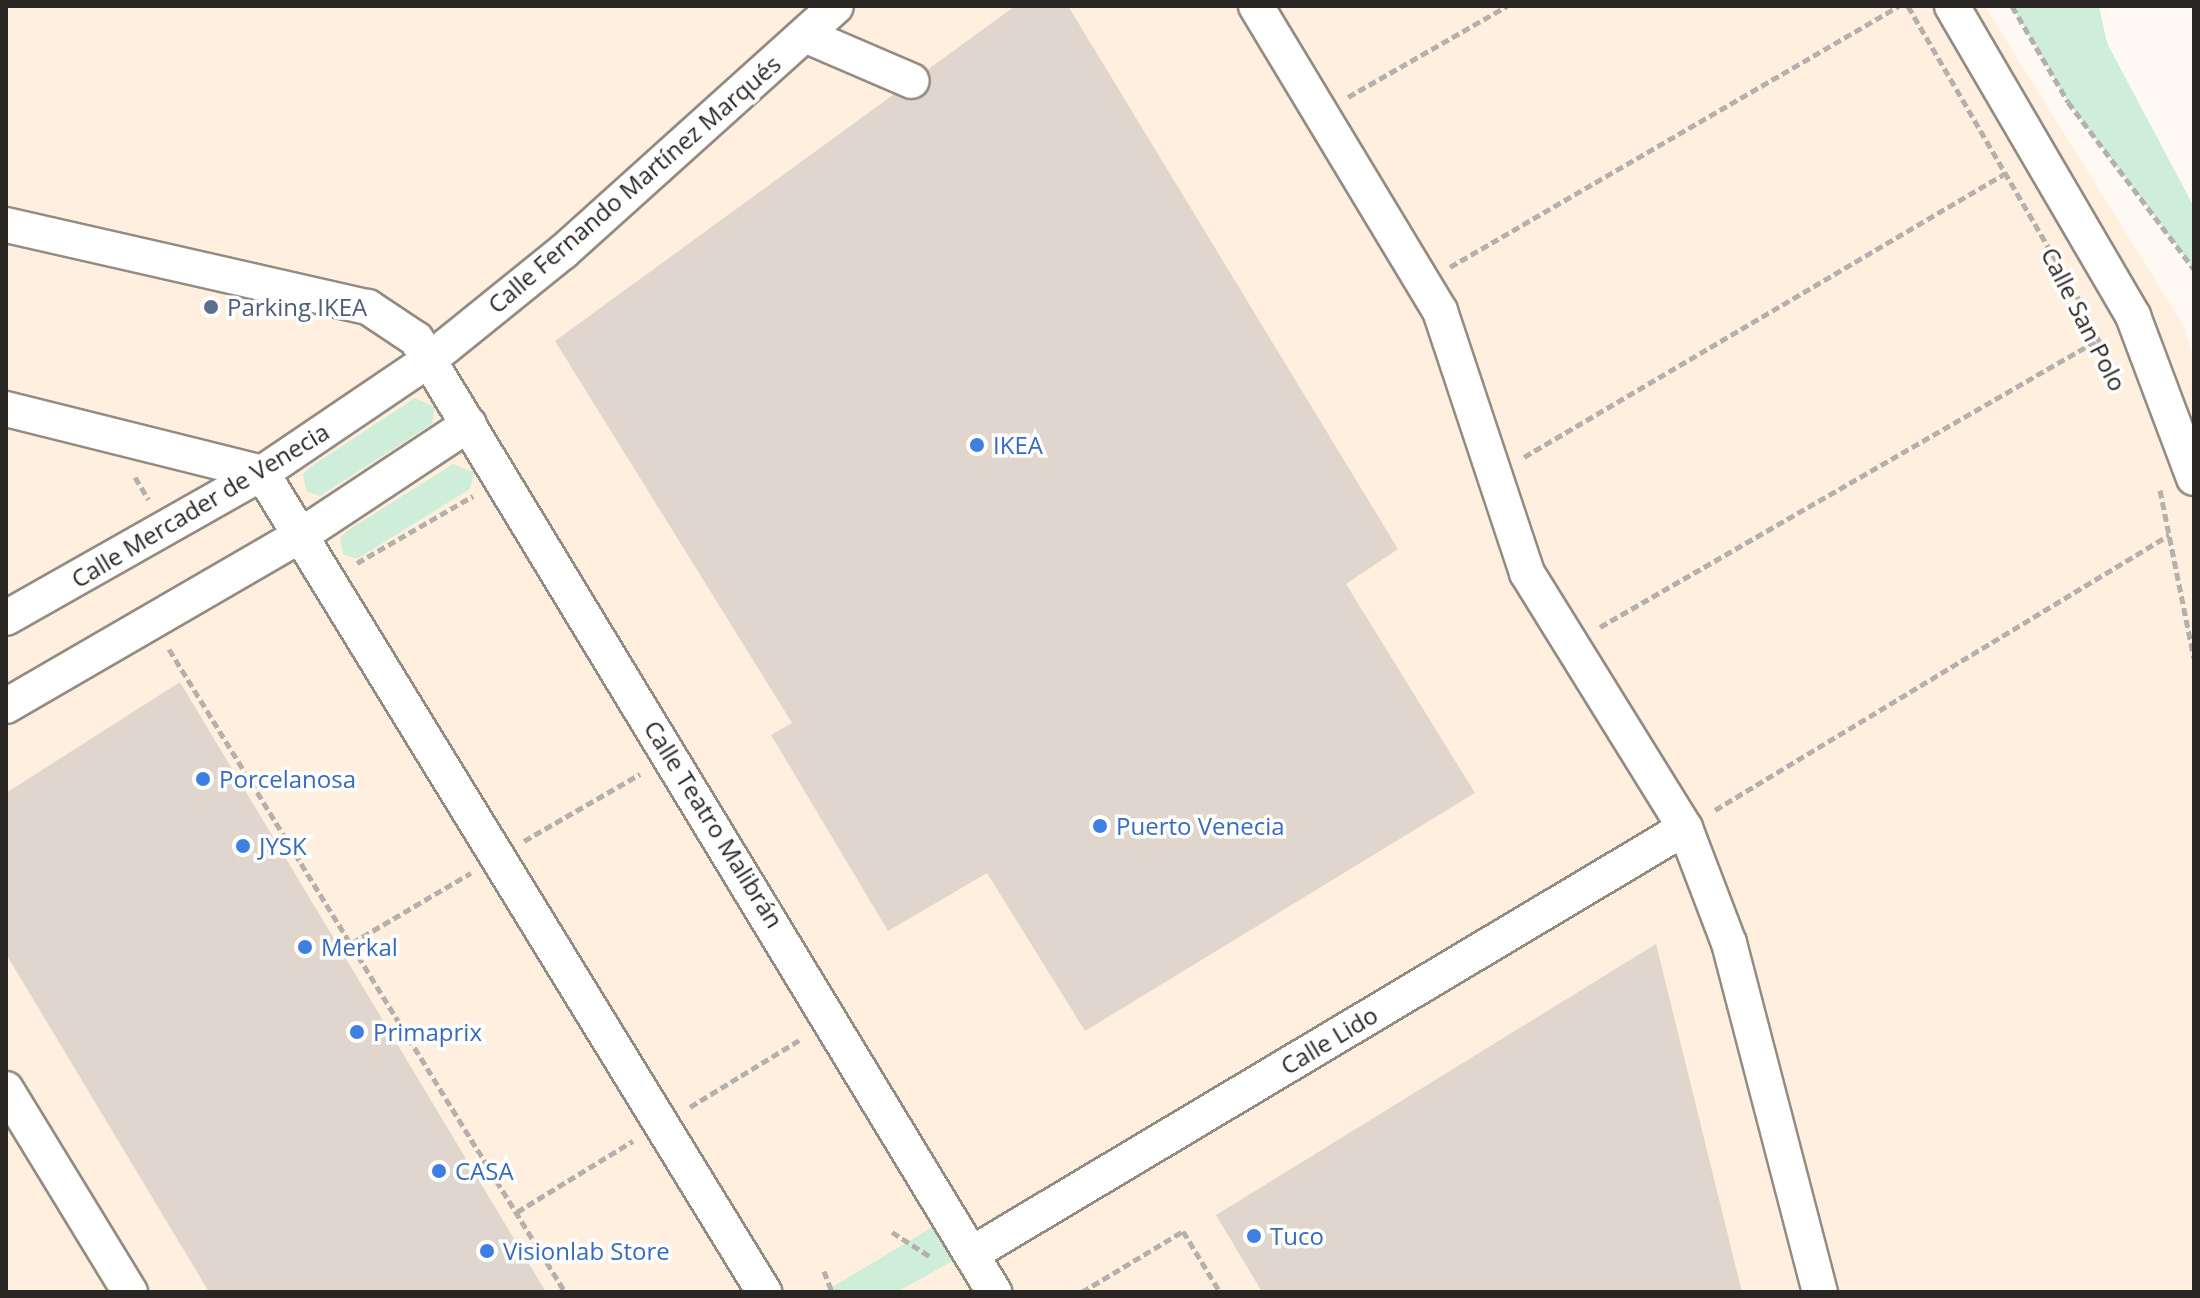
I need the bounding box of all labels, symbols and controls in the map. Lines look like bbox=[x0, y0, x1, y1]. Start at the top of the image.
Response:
street label: Calle Fernando Martínez Marqués bbox=[482, 49, 786, 319]
street label: Calle San Polo bbox=[2036, 242, 2132, 396]
place label: Parking IKEA bbox=[227, 293, 367, 321]
marker: Parking IKEA bbox=[202, 298, 220, 316]
street label: Calle Mercader de Venecia bbox=[66, 417, 334, 593]
place label: IKEA bbox=[993, 431, 1043, 459]
marker: IKEA bbox=[968, 436, 986, 454]
street label: Calle Teatro Malibrán bbox=[638, 715, 790, 933]
place label: Porcelanosa bbox=[219, 765, 356, 793]
marker: Porcelanosa bbox=[194, 770, 212, 788]
place label: Puerto Venecia bbox=[1116, 812, 1285, 840]
marker: Puerto Venecia bbox=[1091, 817, 1109, 835]
place label: JYSK bbox=[259, 832, 307, 860]
marker: JYSK bbox=[234, 837, 252, 855]
place label: Merkal bbox=[321, 933, 398, 961]
marker: Merkal bbox=[296, 938, 314, 956]
street label: Calle Lido bbox=[1275, 1000, 1383, 1080]
place label: Primaprix bbox=[373, 1018, 482, 1046]
marker: Primaprix bbox=[348, 1023, 366, 1041]
place label: CASA bbox=[455, 1157, 514, 1185]
marker: CASA bbox=[430, 1162, 448, 1180]
place label: Tuco bbox=[1270, 1222, 1324, 1250]
marker: Tuco bbox=[1245, 1227, 1263, 1245]
place label: Visionlab Store bbox=[503, 1237, 670, 1265]
marker: Visionlab Store bbox=[478, 1242, 496, 1260]

